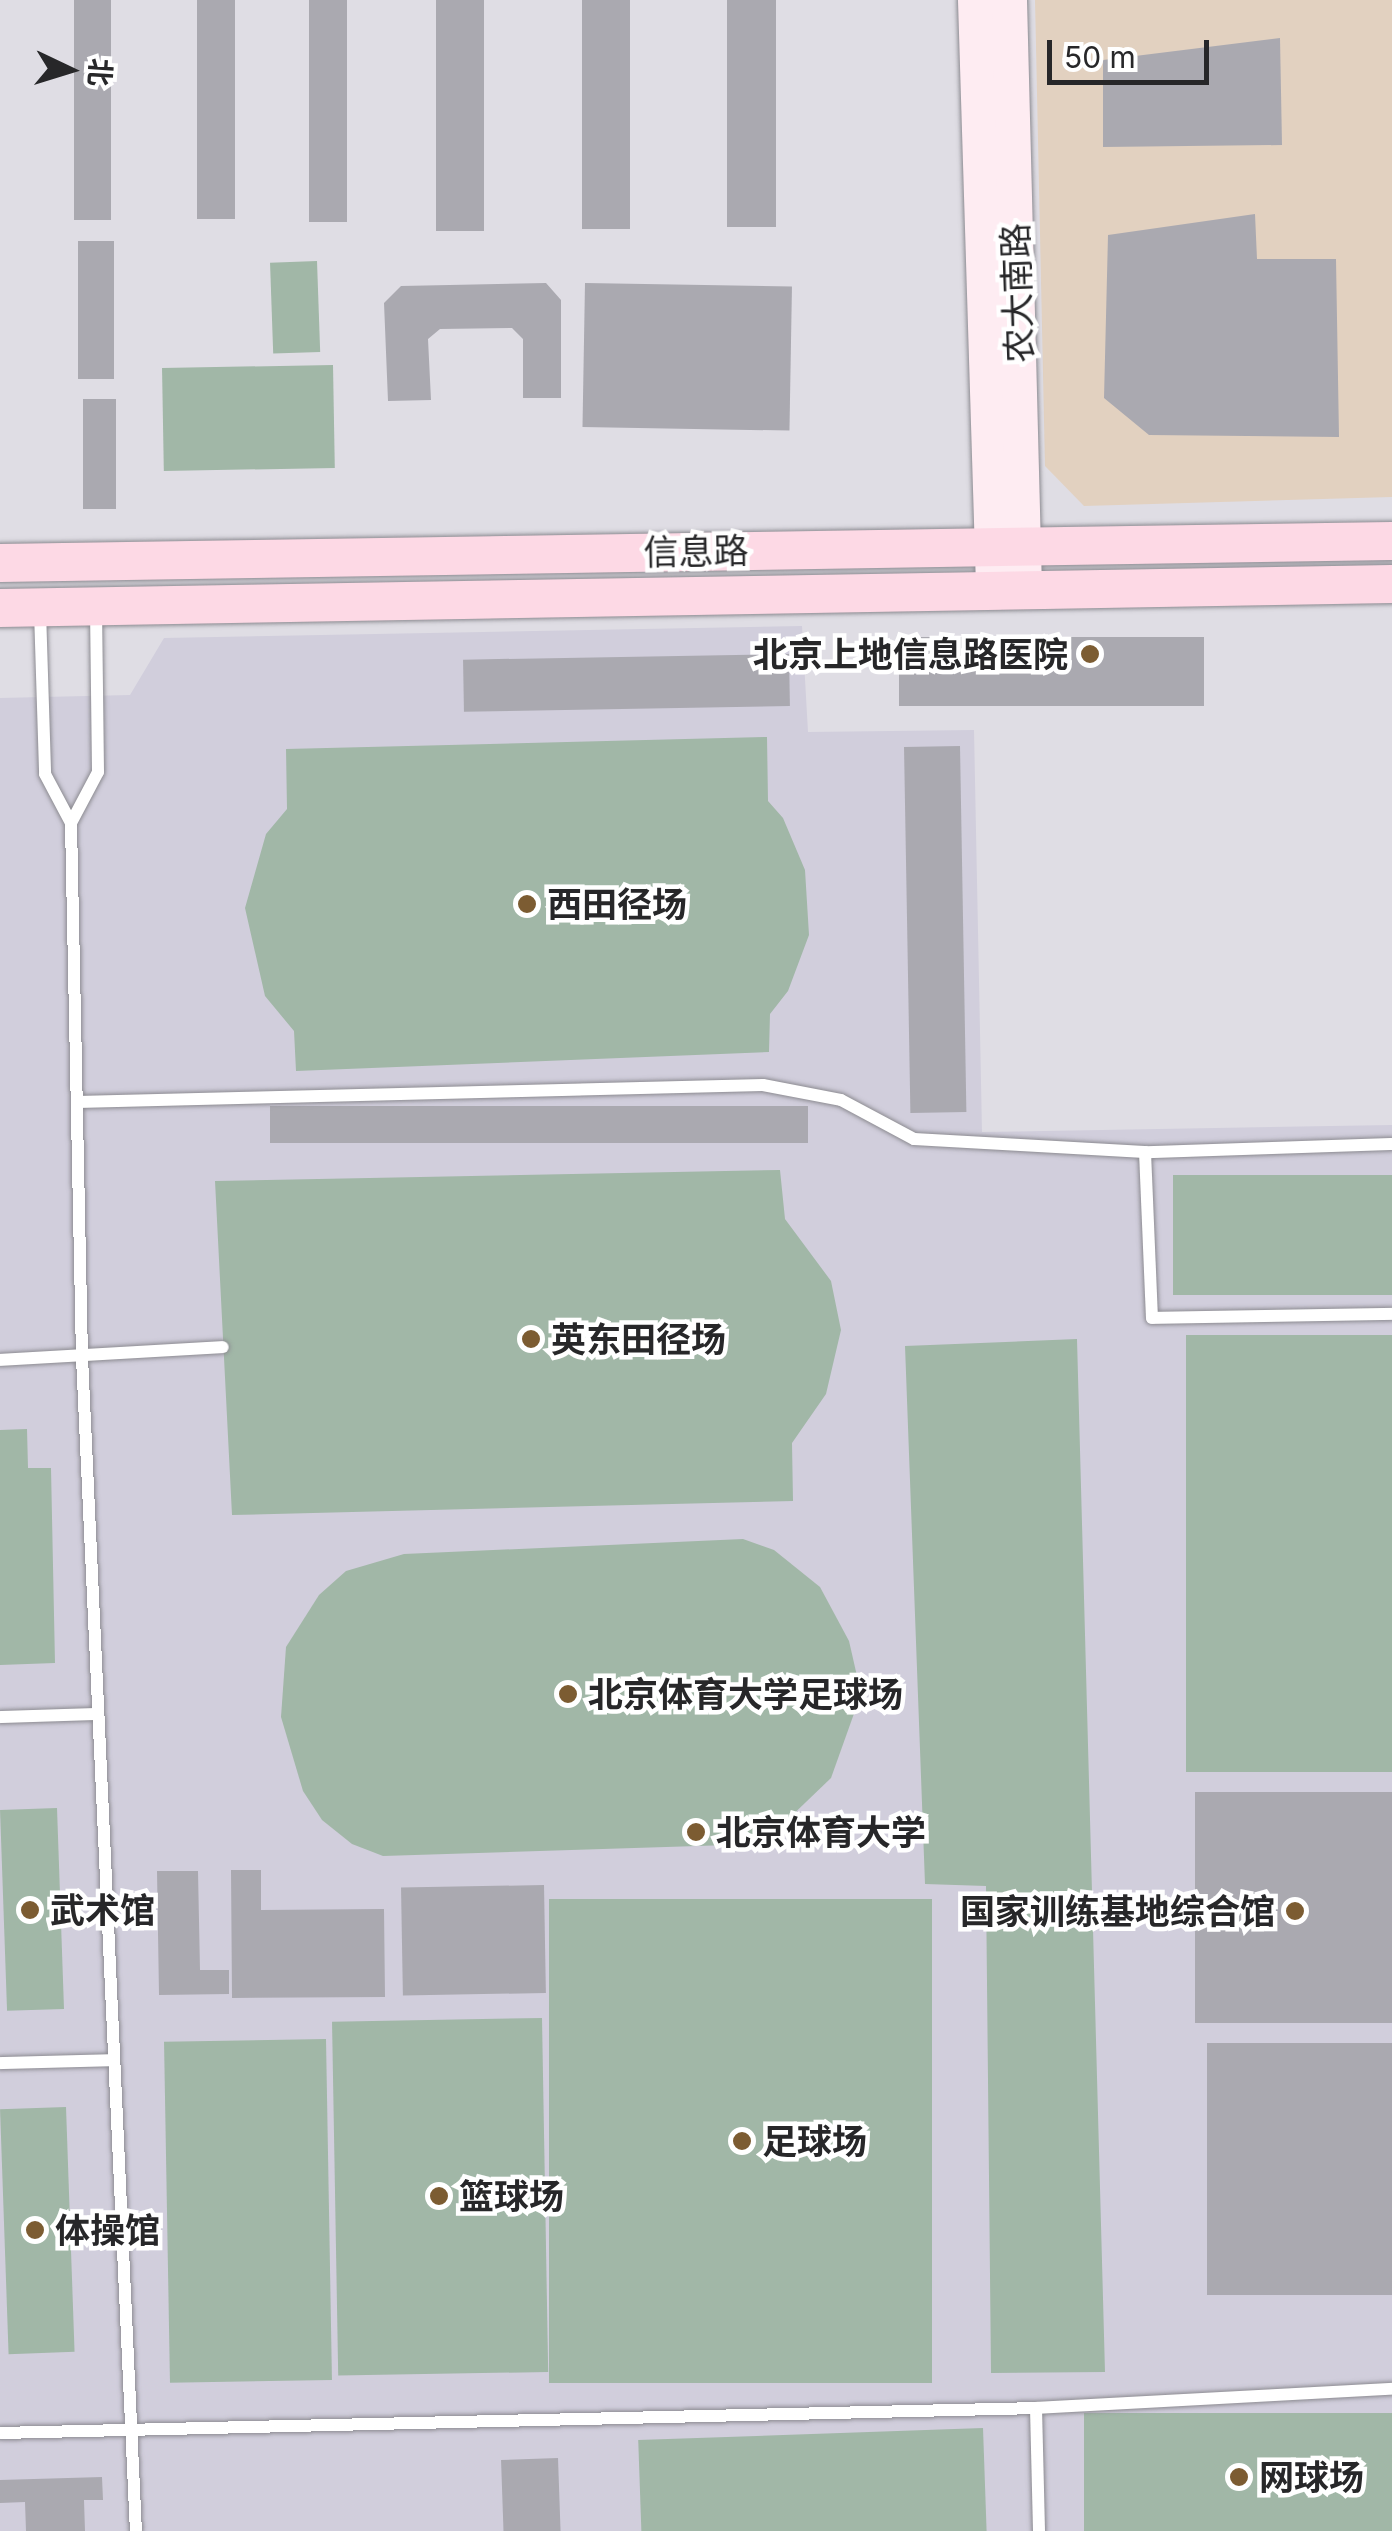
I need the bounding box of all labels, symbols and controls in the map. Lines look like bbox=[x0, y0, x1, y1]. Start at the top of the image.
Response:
north arrow bbox=[20, 20, 120, 120]
scale bar bbox=[1052, 20, 1214, 82]
text: 50 m bbox=[1064, 39, 1136, 75]
text: 北 bbox=[82, 57, 118, 87]
street label: 农大南路 bbox=[994, 222, 1040, 364]
street label: 信息路 bbox=[643, 529, 749, 573]
place label: 北京上地信息路医院 bbox=[753, 633, 1068, 675]
marker: 北京上地信息路医院 bbox=[1077, 641, 1103, 667]
place label: 西田径场 bbox=[547, 883, 687, 925]
marker: 西田径场 bbox=[516, 893, 538, 915]
place label: 英东田径场 bbox=[551, 1318, 726, 1360]
marker: 英东田径场 bbox=[520, 1328, 542, 1350]
place label: 北京体育大学足球场 bbox=[588, 1673, 903, 1715]
marker: 北京体育大学足球场 bbox=[557, 1683, 579, 1705]
place label: 北京体育大学 bbox=[716, 1811, 926, 1853]
marker: 北京体育大学 bbox=[685, 1821, 707, 1843]
place label: 武术馆 bbox=[50, 1889, 155, 1931]
place label: 国家训练基地综合馆 bbox=[960, 1890, 1275, 1932]
marker: 武术馆 bbox=[19, 1899, 41, 1921]
marker: 国家训练基地综合馆 bbox=[1284, 1900, 1306, 1922]
place label: 足球场 bbox=[762, 2120, 867, 2162]
marker: 足球场 bbox=[731, 2130, 753, 2152]
place label: 篮球场 bbox=[459, 2175, 564, 2217]
marker: 篮球场 bbox=[428, 2185, 450, 2207]
place label: 体操馆 bbox=[55, 2209, 160, 2251]
marker: 体操馆 bbox=[24, 2219, 46, 2241]
place label: 网球场 bbox=[1259, 2456, 1364, 2498]
marker: 网球场 bbox=[1228, 2466, 1250, 2488]

